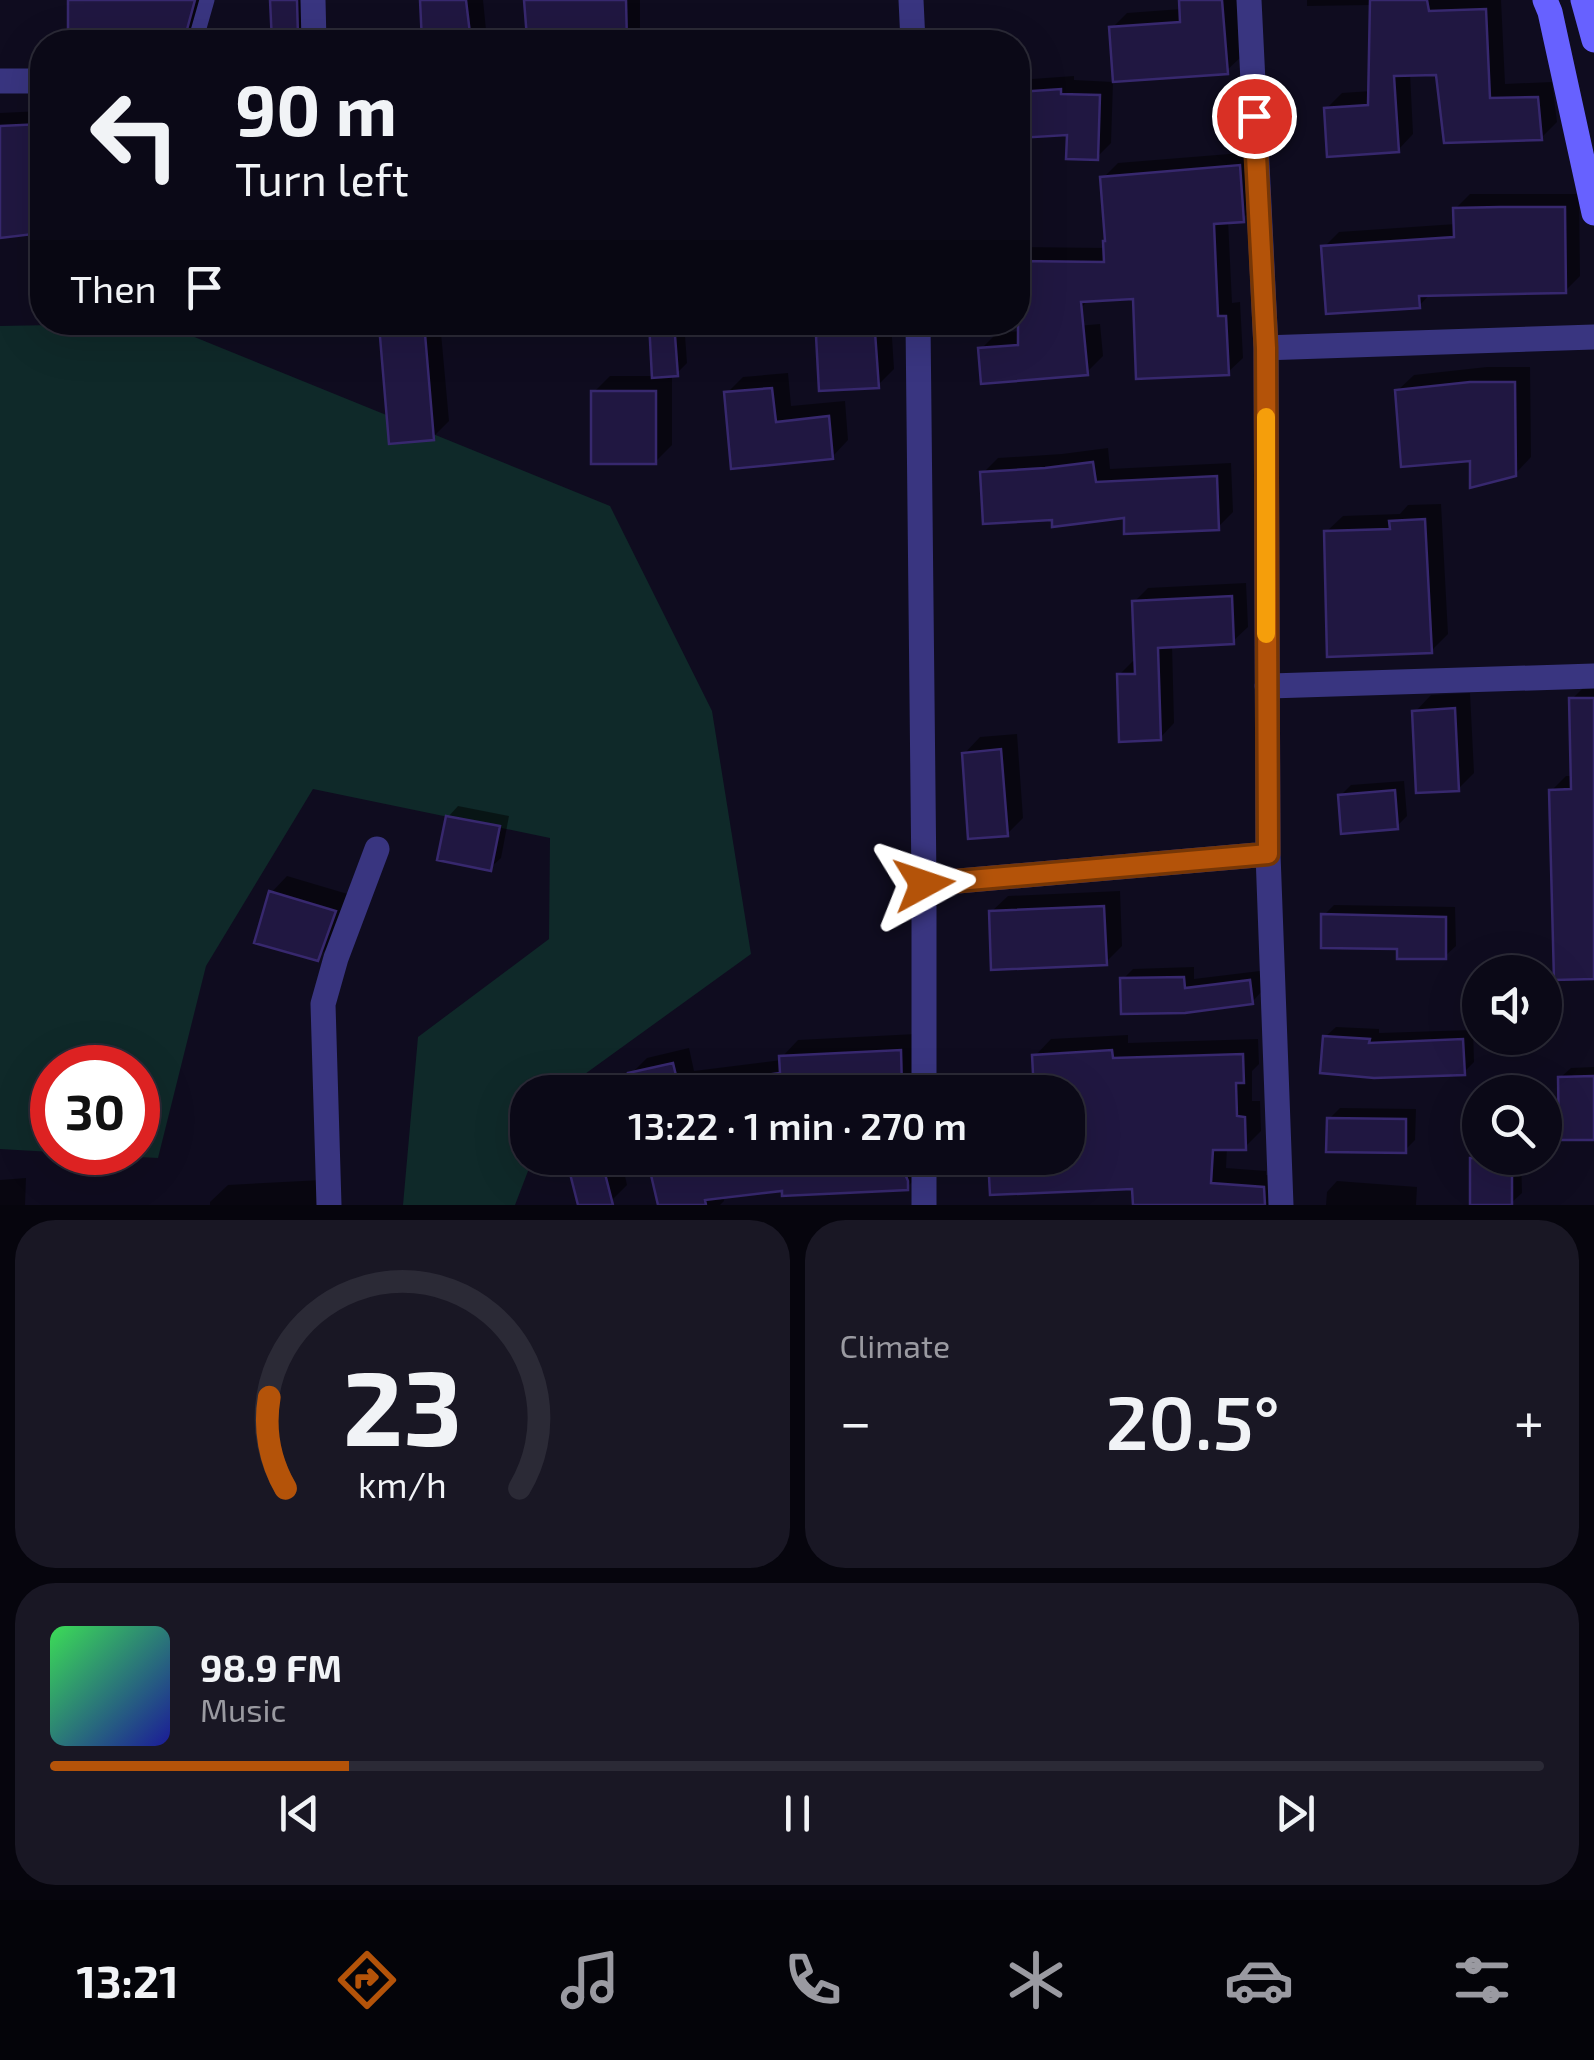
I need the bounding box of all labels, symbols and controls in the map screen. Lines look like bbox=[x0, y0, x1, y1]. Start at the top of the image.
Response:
text: 90 m bbox=[235, 66, 397, 150]
icon: left bbox=[70, 70, 200, 200]
pin bbox=[1212, 74, 1297, 159]
icon: arrive bbox=[1227, 89, 1282, 144]
text: Turn left bbox=[235, 151, 409, 205]
icon: arrive bbox=[177, 260, 232, 315]
text: Then bbox=[70, 265, 157, 311]
position arrow bbox=[872, 832, 976, 936]
map controls bbox=[1462, 955, 1562, 1175]
button: sound bbox=[1462, 955, 1562, 1055]
speed limit sign: 30 bbox=[30, 1045, 160, 1175]
button: search bbox=[1462, 1075, 1562, 1175]
text: 13:22 · 1 min · 270 m bbox=[628, 1102, 967, 1148]
text: Climate bbox=[840, 1326, 950, 1364]
text: 23 bbox=[343, 1342, 462, 1467]
text: 20.5° bbox=[1105, 1375, 1280, 1465]
text: − bbox=[840, 1387, 872, 1453]
text: + bbox=[1514, 1387, 1544, 1453]
text: km/h bbox=[358, 1462, 447, 1505]
text: 98.9 FM bbox=[200, 1644, 342, 1690]
text: Music bbox=[200, 1690, 286, 1728]
icon: previous bbox=[272, 1786, 327, 1841]
icon: pause bbox=[770, 1786, 825, 1841]
icon: next bbox=[1268, 1786, 1323, 1841]
icon: directions bbox=[332, 1945, 402, 2015]
icon: music bbox=[555, 1945, 625, 2015]
icon: phone bbox=[778, 1945, 848, 2015]
icon: climate bbox=[1001, 1945, 1071, 2015]
icon: car bbox=[1224, 1945, 1294, 2015]
icon: filters bbox=[1447, 1945, 1517, 2015]
text: 13:21 bbox=[77, 1953, 179, 2007]

